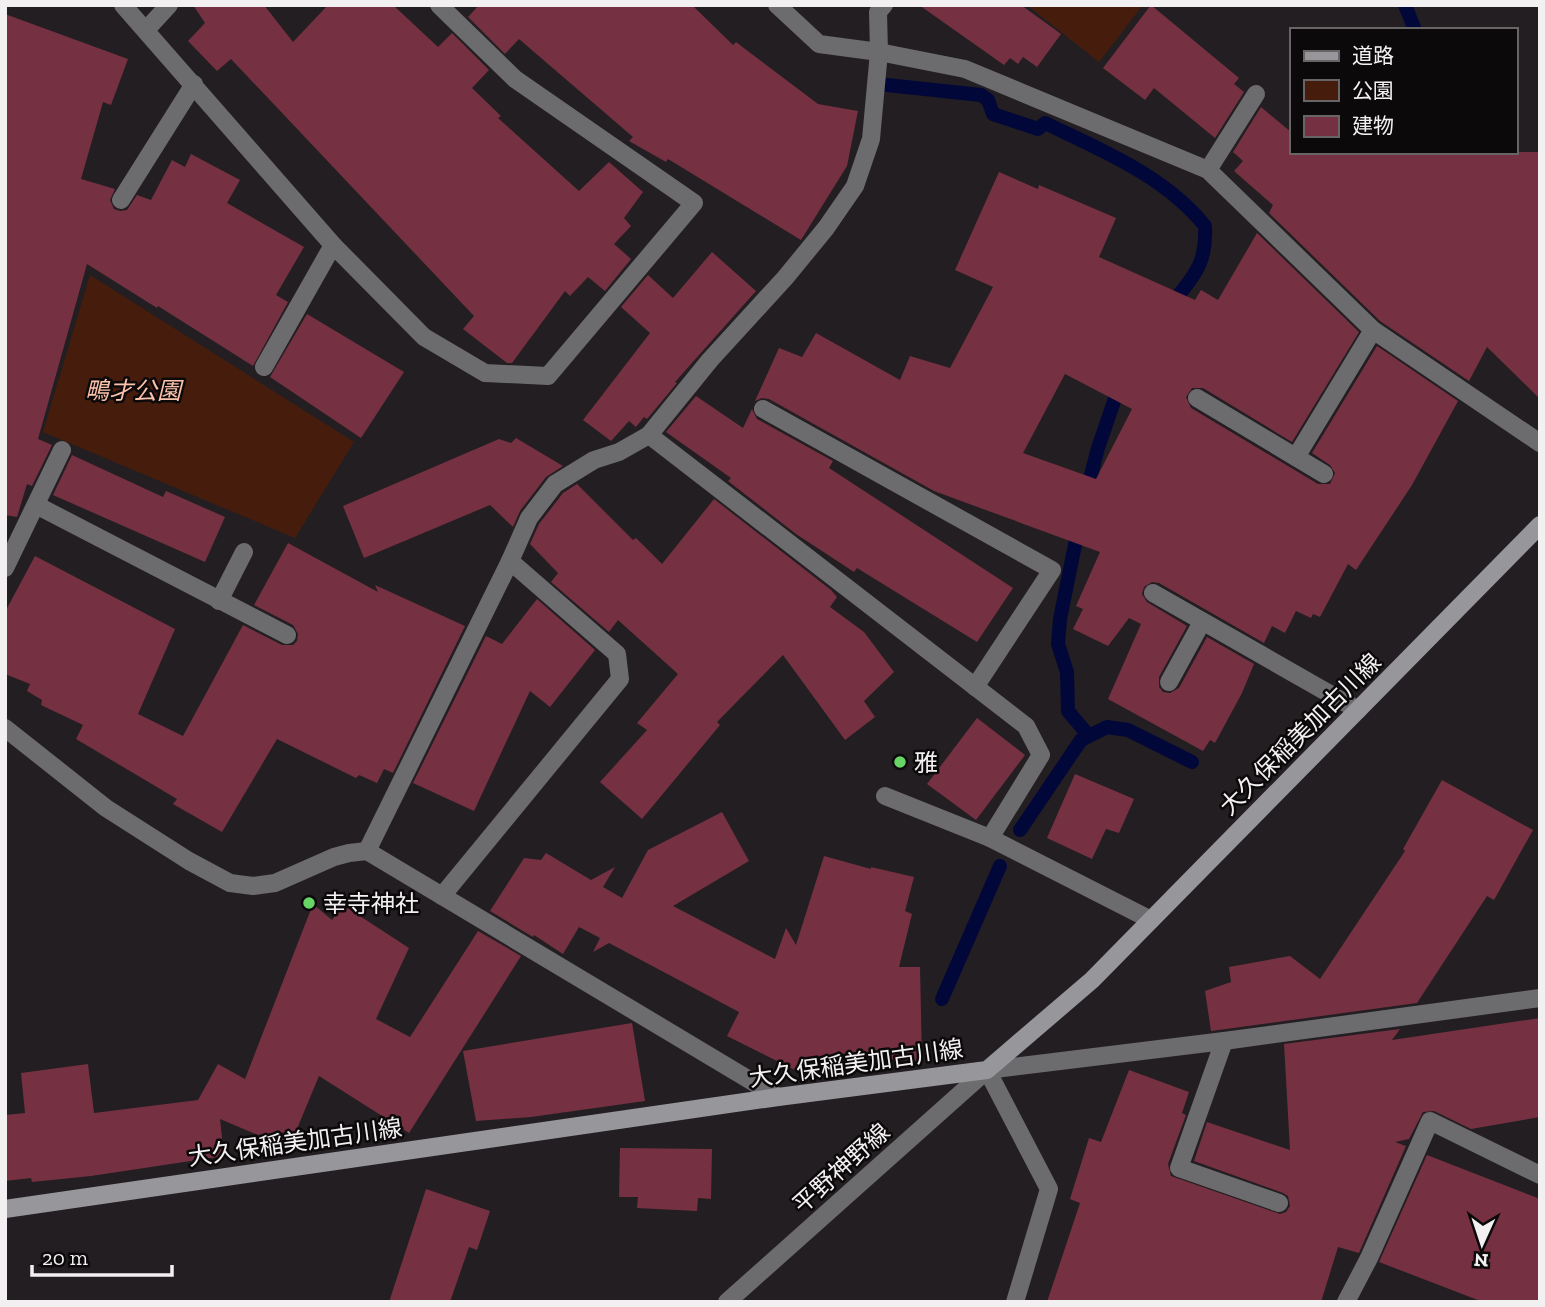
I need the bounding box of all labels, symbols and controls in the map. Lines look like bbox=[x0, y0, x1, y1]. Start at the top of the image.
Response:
legend bbox=[1290, 28, 1517, 154]
text: 道路 bbox=[1352, 43, 1394, 68]
text: 公園 bbox=[1352, 78, 1394, 103]
text: 建物 bbox=[1352, 113, 1394, 138]
park label: 鴫才公園 bbox=[85, 376, 184, 405]
street label: 大久保稲美加古川線 bbox=[1213, 647, 1387, 821]
place label: 雅 bbox=[914, 748, 938, 777]
marker: 雅 bbox=[892, 754, 908, 770]
place label: 幸寺神社 bbox=[323, 889, 419, 918]
marker: 幸寺神社 bbox=[301, 895, 317, 911]
street label: 大久保稲美加古川線 bbox=[747, 1034, 965, 1092]
street label: 大久保稲美加古川線 bbox=[186, 1113, 404, 1171]
street label: 平野神野線 bbox=[787, 1117, 895, 1219]
north arrow bbox=[1447, 1209, 1517, 1279]
scale bar bbox=[32, 1234, 172, 1278]
text: 20 m bbox=[42, 1245, 88, 1270]
text: N bbox=[1473, 1249, 1489, 1272]

